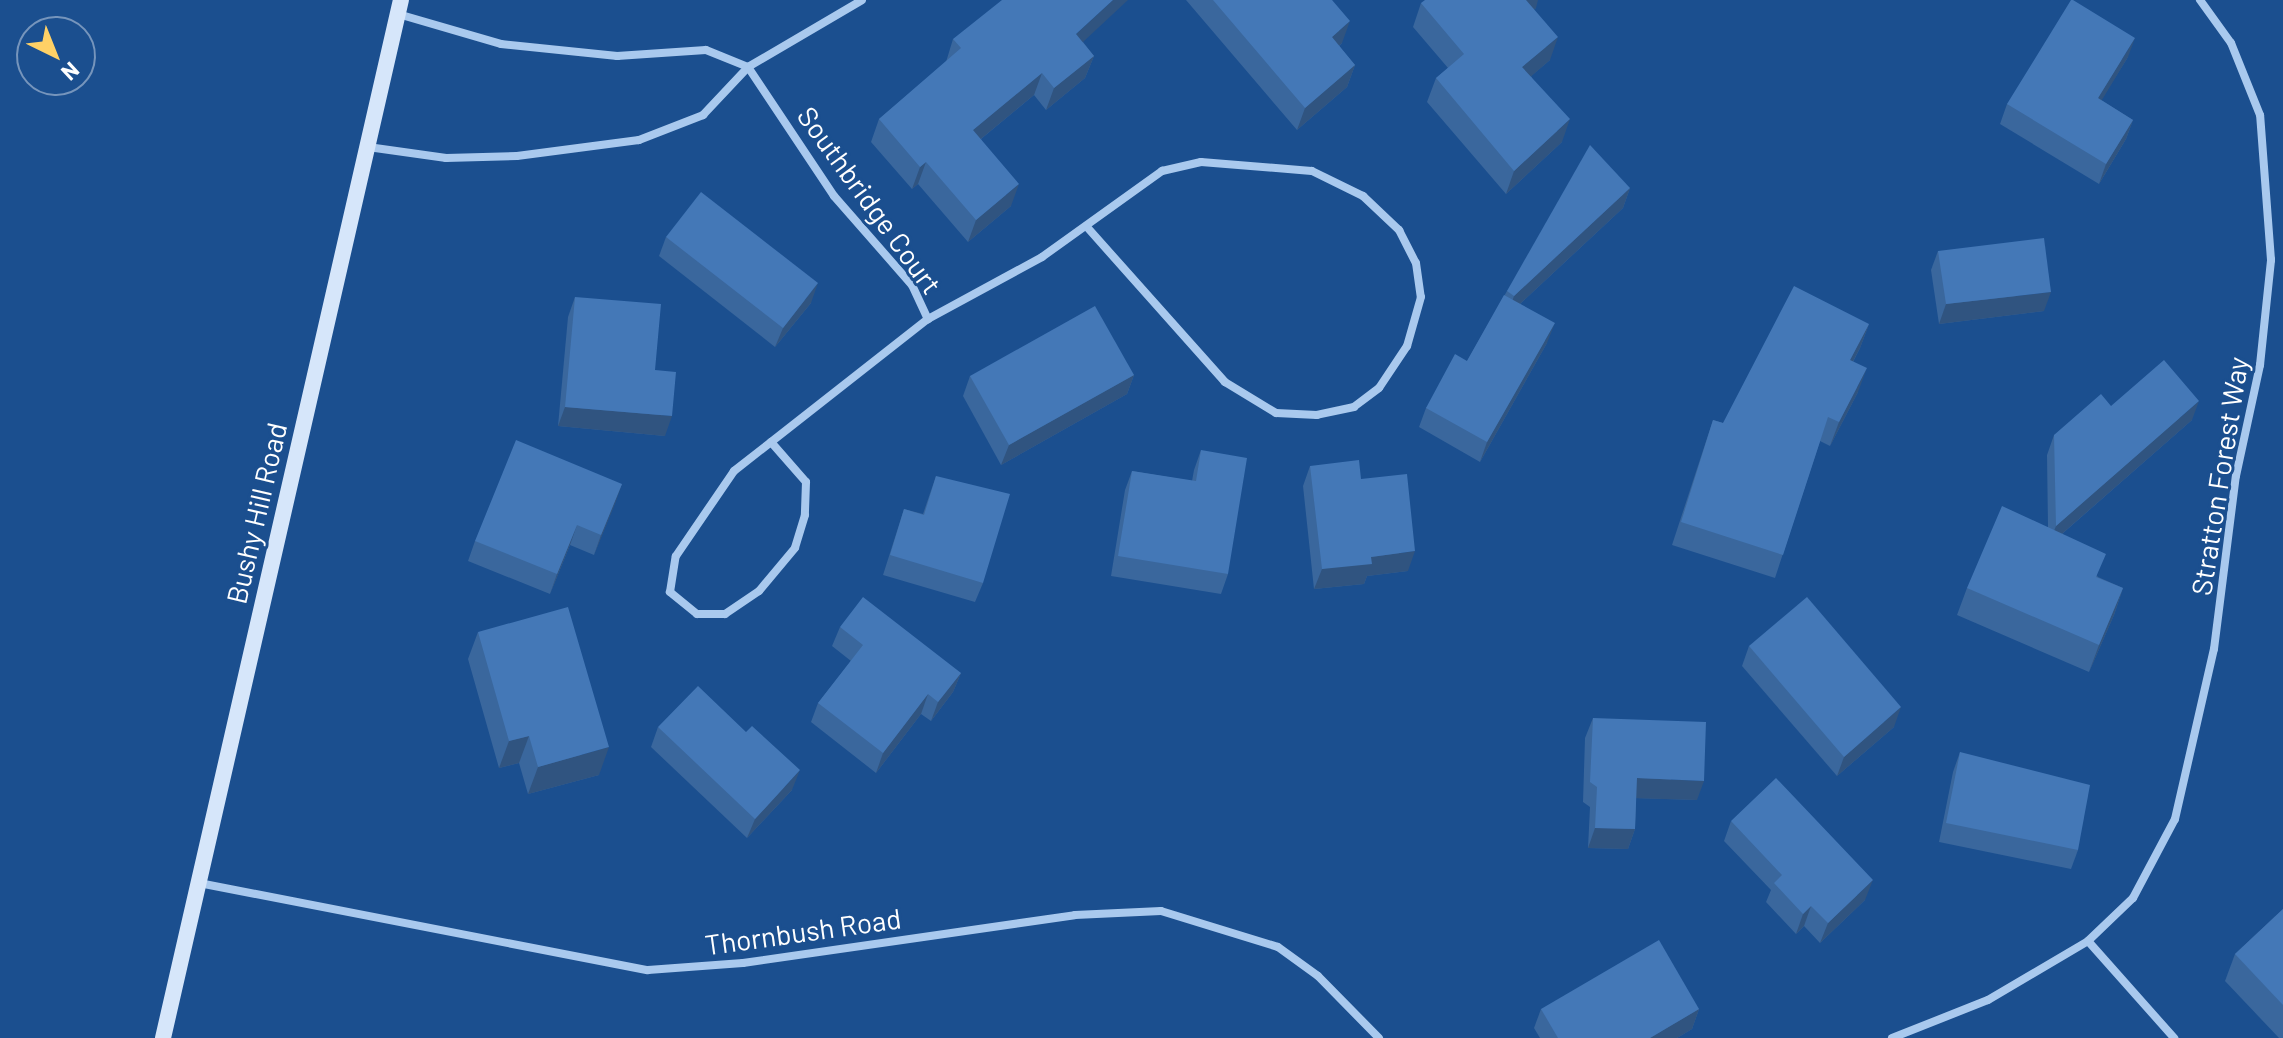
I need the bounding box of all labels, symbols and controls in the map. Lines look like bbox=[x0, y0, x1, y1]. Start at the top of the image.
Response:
north arrow bbox=[16, 16, 96, 96]
text: N bbox=[57, 58, 85, 87]
street label: Southbridge Court bbox=[791, 100, 949, 300]
street label: Stratton Forest Way bbox=[2184, 354, 2254, 598]
street label: Bushy Hill Road bbox=[219, 419, 293, 607]
street label: Thornbush Road bbox=[703, 901, 903, 961]

